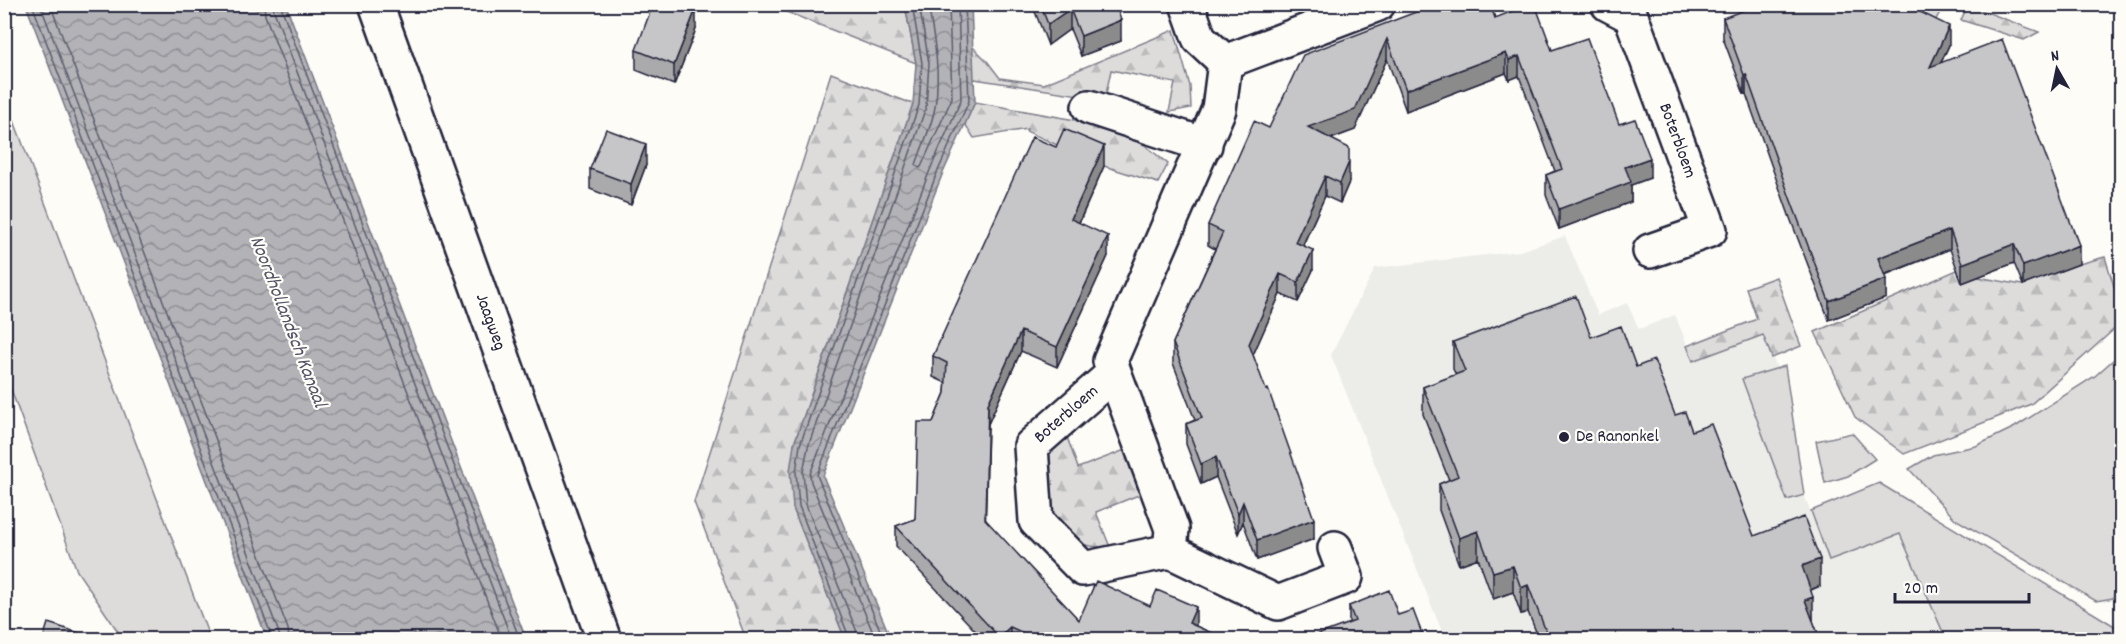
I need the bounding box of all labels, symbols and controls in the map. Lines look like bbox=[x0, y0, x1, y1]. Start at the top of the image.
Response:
north arrow bbox=[2027, 39, 2087, 99]
text: N bbox=[2049, 45, 2061, 69]
street label: Boterbloem bbox=[1652, 100, 1702, 182]
water label: Noordhollandsch Kanaal bbox=[241, 232, 333, 414]
street label: Jaagweg bbox=[468, 290, 512, 354]
street label: Boterbloem bbox=[1029, 380, 1105, 450]
place label: De Ranonkel bbox=[1576, 425, 1659, 450]
marker: De Ranonkel bbox=[1557, 430, 1571, 444]
scale bar bbox=[1895, 566, 2028, 604]
text: 20 m bbox=[1904, 577, 1938, 602]

